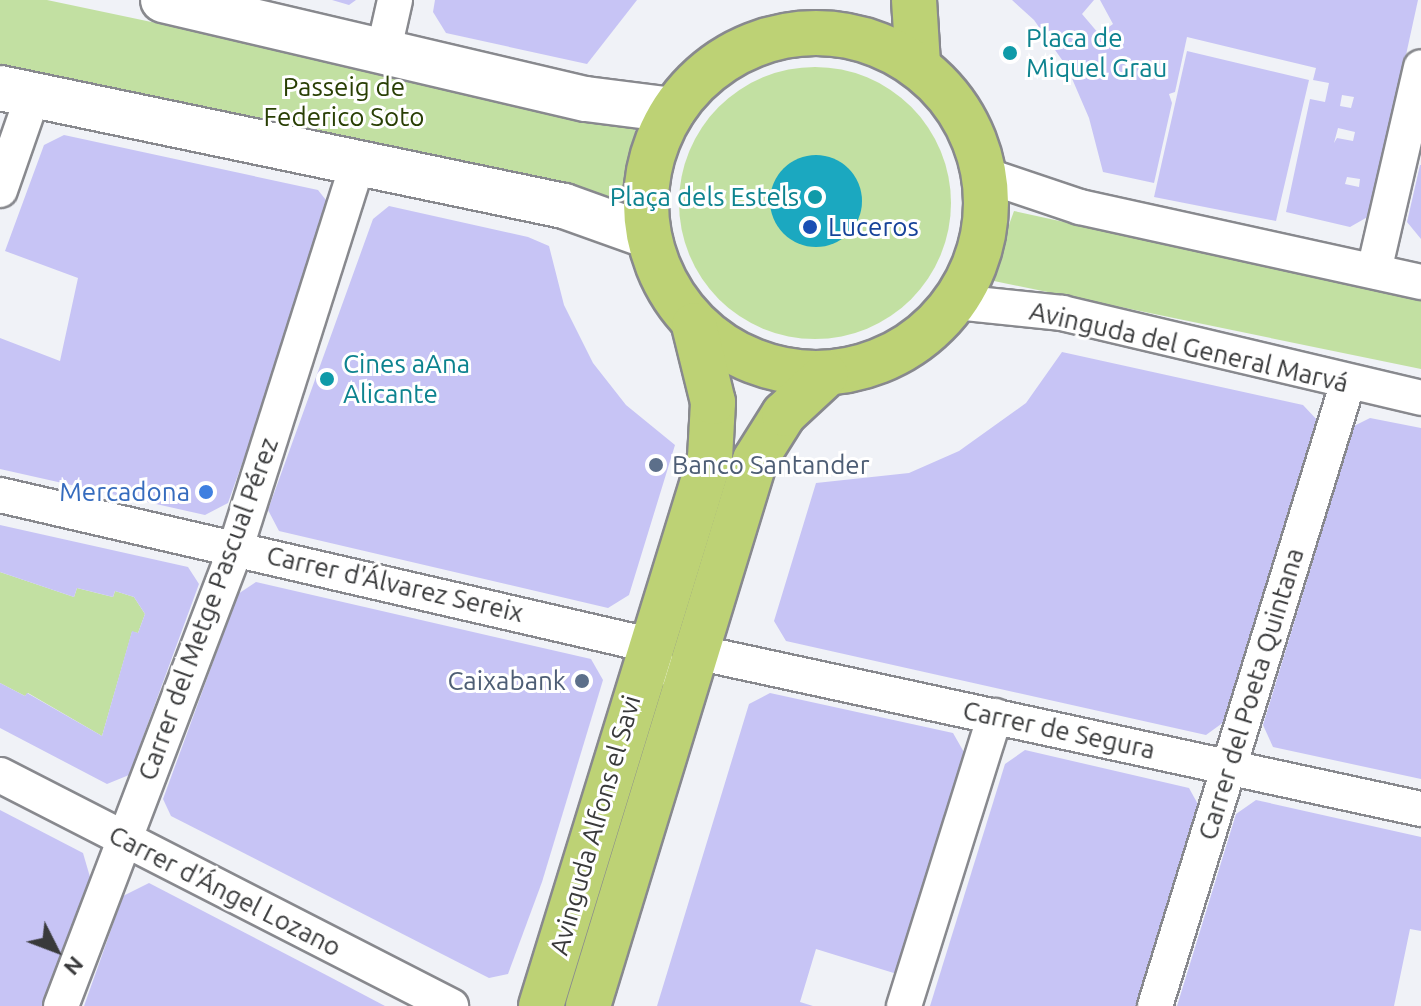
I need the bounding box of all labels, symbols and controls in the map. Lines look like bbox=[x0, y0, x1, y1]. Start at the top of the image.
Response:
place label: Placa de Miquel Grau bbox=[1026, 22, 1167, 84]
marker: Placa de Miquel Grau bbox=[1001, 44, 1019, 62]
park label: Passeig de Federico Soto bbox=[263, 71, 425, 132]
place label: Plaça dels Estels bbox=[610, 181, 799, 213]
marker: Plaça dels Estels bbox=[806, 188, 824, 206]
place label: Luceros bbox=[828, 211, 919, 243]
marker: Luceros bbox=[799, 216, 821, 238]
street label: Avinguda del General Marvá bbox=[1027, 295, 1351, 399]
place label: Cines aAna Alicante bbox=[343, 348, 470, 410]
marker: Cines aAna Alicante bbox=[318, 370, 336, 388]
street label: Carrer del Metge Pascual Pérez bbox=[131, 433, 285, 785]
place label: Banco Santander bbox=[672, 449, 870, 481]
marker: Banco Santander bbox=[647, 456, 665, 474]
place label: Mercadona bbox=[59, 476, 190, 508]
marker: Mercadona bbox=[197, 483, 215, 501]
street label: Carrer d'Álvarez Sereix bbox=[264, 539, 526, 629]
street label: Carrer del Poeta Quintana bbox=[1192, 544, 1310, 844]
place label: Caixabank bbox=[447, 665, 566, 697]
marker: Caixabank bbox=[573, 672, 591, 690]
street label: Avinguda Alfons el Savi bbox=[543, 692, 647, 958]
street label: Carrer de Segura bbox=[960, 694, 1158, 766]
street label: Carrer d'Ángel Lozano bbox=[104, 819, 346, 963]
north arrow bbox=[16, 910, 96, 990]
text: N bbox=[59, 952, 89, 981]

